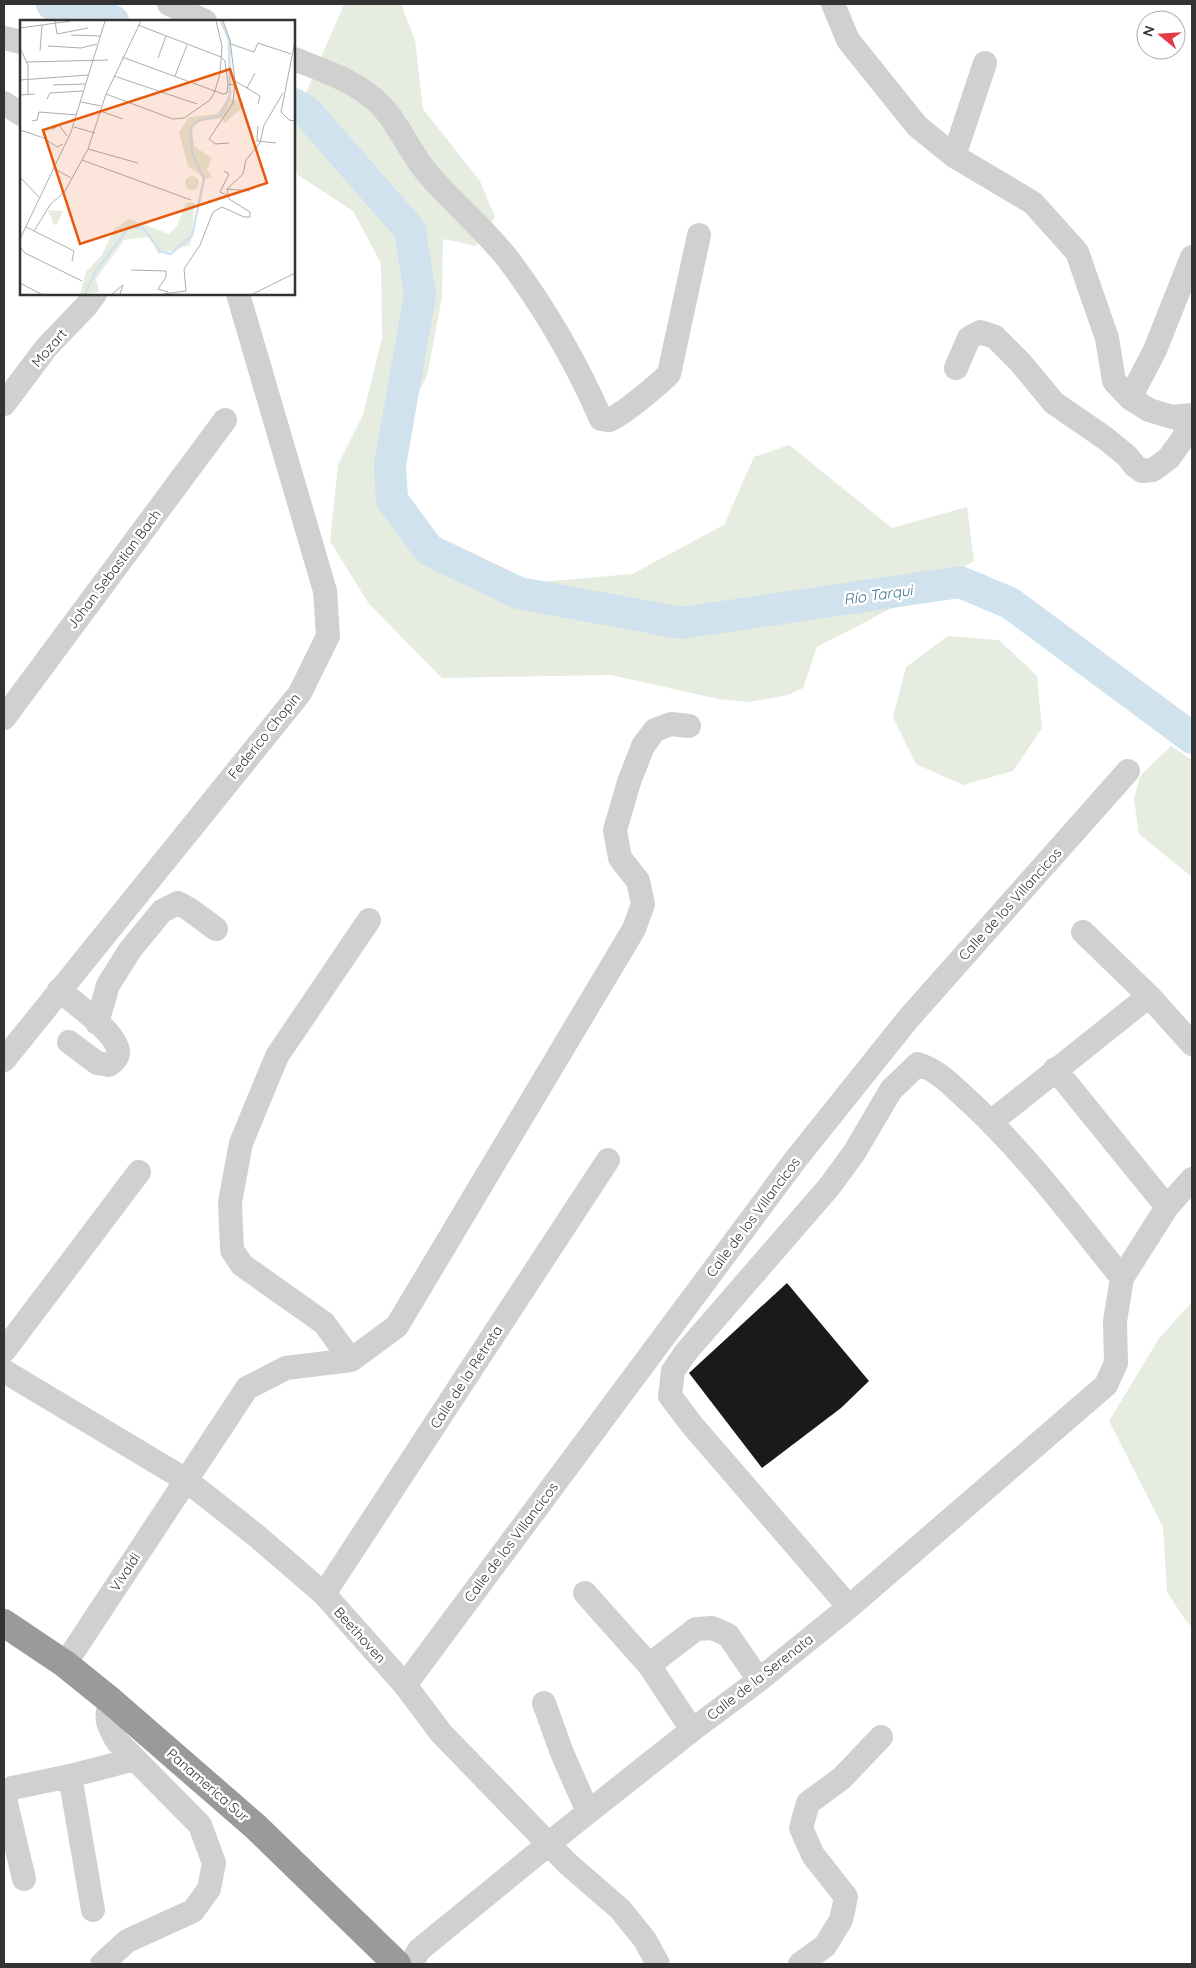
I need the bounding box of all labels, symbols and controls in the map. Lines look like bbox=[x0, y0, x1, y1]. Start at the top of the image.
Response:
north arrow bbox=[1136, 10, 1186, 60]
inset map bbox=[20, 20, 295, 295]
text: N bbox=[1138, 23, 1159, 39]
street label: Mozart bbox=[27, 325, 71, 371]
street label: Johan Sebastian Bach bbox=[63, 506, 165, 632]
water label: Río Tarqui bbox=[842, 580, 915, 609]
street label: Federico Chopin bbox=[224, 690, 304, 782]
street label: Calle de los Villancicos bbox=[955, 844, 1065, 964]
street label: Calle de los Villancicos bbox=[702, 1153, 804, 1281]
street label: Calle de la Retreta bbox=[426, 1322, 506, 1432]
street label: Calle de los Villancicos bbox=[460, 1478, 562, 1606]
street label: Vivaldi bbox=[106, 1549, 144, 1595]
street label: Beethoven bbox=[330, 1603, 390, 1667]
street label: Calle de la Serenata bbox=[703, 1630, 817, 1724]
street label: Panamerica Sur bbox=[163, 1744, 253, 1826]

